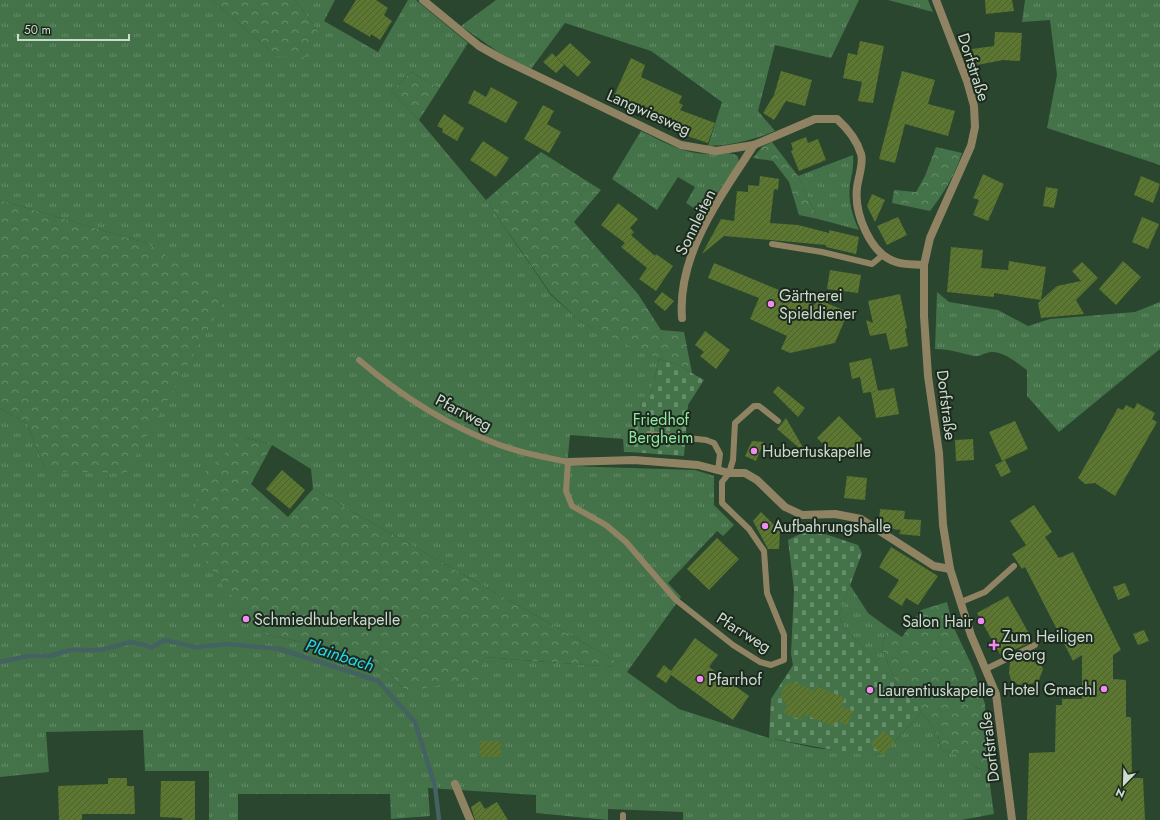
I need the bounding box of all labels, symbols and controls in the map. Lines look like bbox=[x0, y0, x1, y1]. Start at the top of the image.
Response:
scale bar bbox=[18, 16, 129, 42]
text: 50 m bbox=[24, 21, 51, 39]
street label: Dorfstraße bbox=[952, 30, 995, 104]
street label: Langwiesweg bbox=[603, 84, 695, 141]
street label: Sonnleiten bbox=[670, 185, 721, 259]
place label: Gärtnerei Spieldiener bbox=[779, 284, 857, 325]
marker: Gärtnerei Spieldiener bbox=[766, 299, 776, 309]
street label: Dorfstraße bbox=[931, 369, 962, 441]
street label: Pfarrweg bbox=[432, 388, 496, 436]
park label: Friedhof Bergheim bbox=[629, 408, 693, 449]
place label: Hubertuskapelle bbox=[762, 440, 871, 463]
marker: Hubertuskapelle bbox=[749, 446, 759, 456]
place label: Aufbahrungshalle bbox=[773, 515, 891, 538]
marker: Aufbahrungshalle bbox=[760, 521, 770, 531]
street label: Pfarrweg bbox=[712, 607, 775, 658]
place label: Schmiedhuberkapelle bbox=[254, 608, 400, 631]
place label: Salon Hair bbox=[902, 610, 974, 633]
marker: Schmiedhuberkapelle bbox=[241, 614, 251, 624]
marker: Salon Hair bbox=[976, 616, 986, 626]
place label: Zum Heiligen Georg bbox=[1002, 625, 1093, 666]
water label: Plainbach bbox=[303, 633, 377, 677]
marker: Zum Heiligen Georg bbox=[989, 640, 999, 650]
place label: Pfarrhof bbox=[708, 668, 762, 691]
marker: Pfarrhof bbox=[695, 674, 705, 684]
place label: Hotel Gmachl bbox=[1003, 678, 1096, 701]
place label: Laurentiuskapelle bbox=[878, 679, 994, 702]
marker: Hotel Gmachl bbox=[1099, 684, 1109, 694]
marker: Laurentiuskapelle bbox=[865, 685, 875, 695]
street label: Dorfstraße bbox=[974, 711, 1005, 783]
north arrow bbox=[1104, 764, 1144, 804]
text: N bbox=[1113, 784, 1127, 802]

